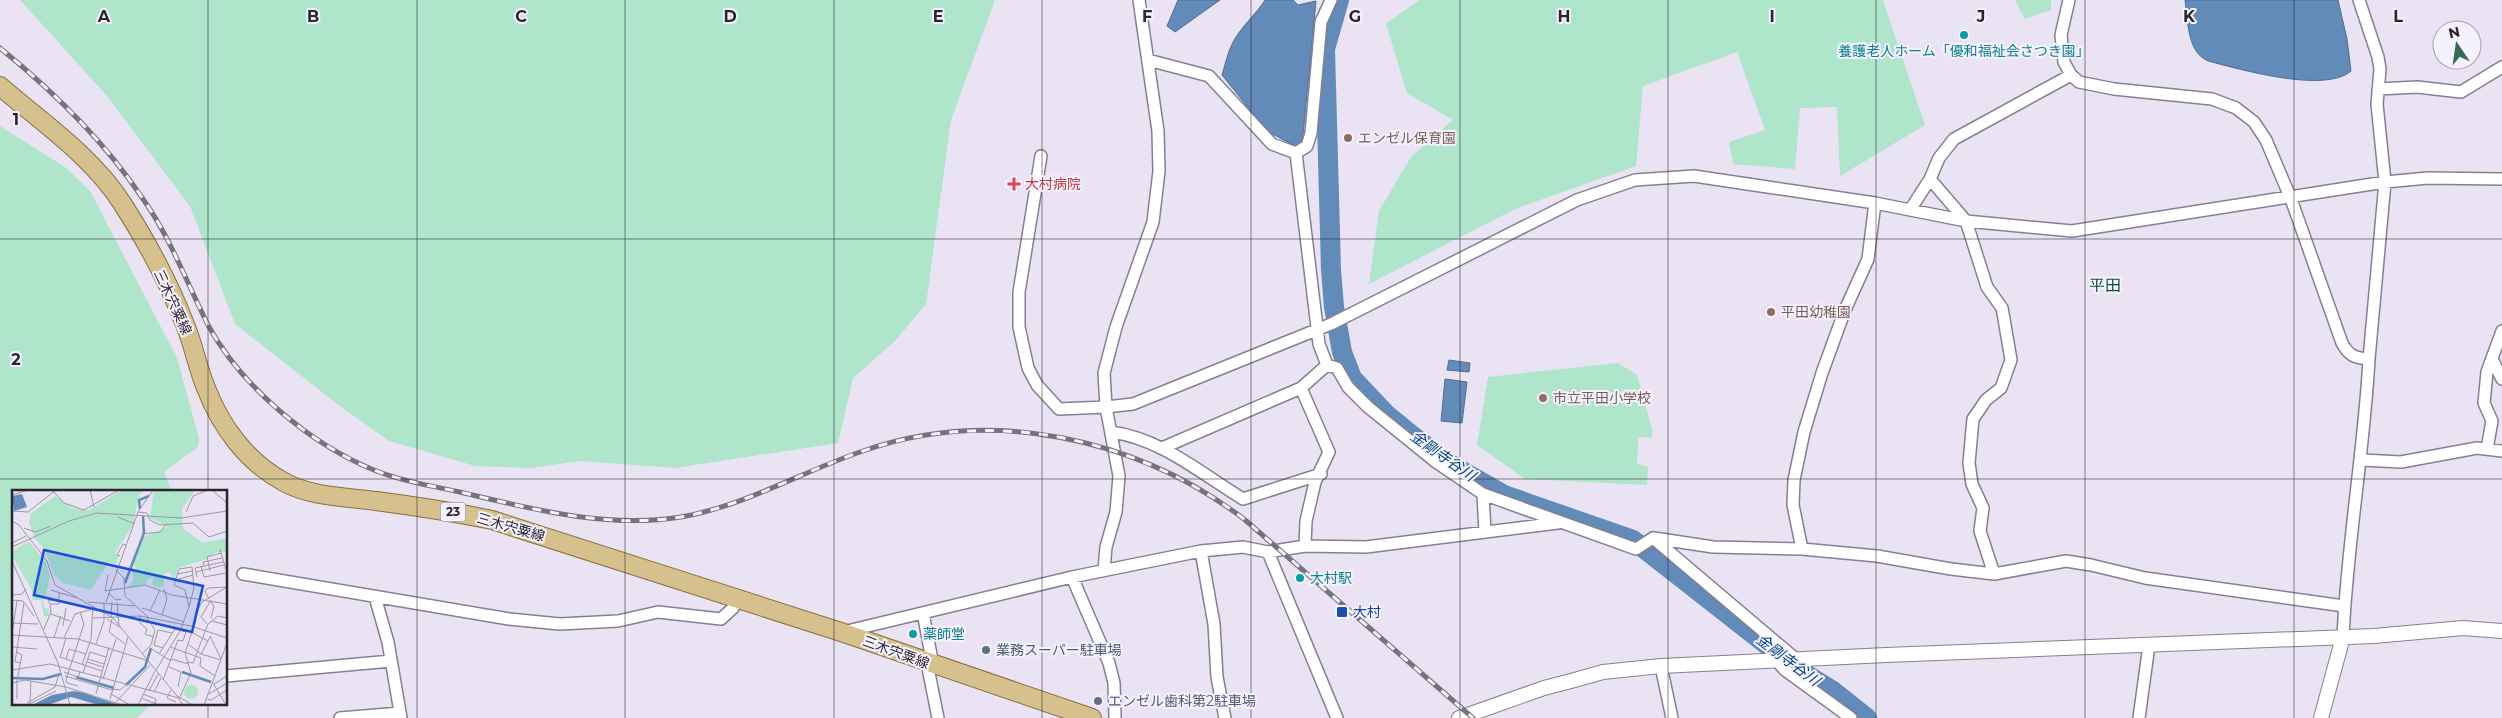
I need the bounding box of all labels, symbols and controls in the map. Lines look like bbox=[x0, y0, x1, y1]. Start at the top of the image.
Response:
text: A bbox=[97, 7, 111, 26]
text: B bbox=[307, 7, 319, 26]
text: C bbox=[515, 7, 527, 26]
text: D bbox=[723, 7, 737, 26]
text: E bbox=[933, 7, 943, 26]
text: F bbox=[1142, 7, 1152, 26]
text: G bbox=[1349, 7, 1361, 26]
text: H bbox=[1558, 7, 1570, 26]
text: I bbox=[1769, 7, 1775, 26]
text: J bbox=[1976, 7, 1985, 26]
text: K bbox=[2183, 7, 2196, 26]
text: L bbox=[2393, 7, 2403, 26]
north arrow bbox=[2432, 20, 2482, 70]
text: N bbox=[2447, 22, 2462, 42]
marker: 養護老人ホーム「優和福祉会さつき園」 bbox=[1958, 29, 1970, 41]
place label: 養護老人ホーム「優和福祉会さつき園」 bbox=[1838, 42, 2090, 60]
text: 1 bbox=[13, 110, 19, 129]
place label: エンゼル保育園 bbox=[1358, 129, 1456, 147]
marker: エンゼル保育園 bbox=[1342, 132, 1354, 144]
place label: 大村病院 bbox=[1025, 175, 1081, 193]
marker: 大村病院 bbox=[1007, 177, 1021, 191]
street label: 三木宍粟線 bbox=[150, 266, 196, 338]
district label: 平田 bbox=[2089, 276, 2121, 295]
place label: 平田幼稚園 bbox=[1781, 303, 1851, 321]
marker: 平田幼稚園 bbox=[1765, 306, 1777, 318]
text: 2 bbox=[11, 350, 21, 369]
place label: 市立平田小学校 bbox=[1553, 389, 1651, 407]
marker: 市立平田小学校 bbox=[1537, 392, 1549, 404]
water label: 金剛寺谷川 bbox=[1407, 426, 1481, 486]
inset map bbox=[12, 490, 228, 706]
road number: 23 bbox=[440, 502, 466, 522]
street label: 三木宍粟線 bbox=[475, 509, 547, 545]
place label: 大村駅 bbox=[1310, 569, 1352, 587]
marker: 大村駅 bbox=[1294, 572, 1306, 584]
place label: 大村 bbox=[1353, 603, 1381, 621]
marker: 大村 bbox=[1335, 605, 1349, 619]
place label: 薬師堂 bbox=[923, 625, 965, 643]
marker: 薬師堂 bbox=[907, 628, 919, 640]
water label: 金剛寺谷川 bbox=[1753, 629, 1826, 691]
street label: 三木宍粟線 bbox=[860, 632, 932, 672]
place label: 業務スーパー駐車場 bbox=[996, 641, 1122, 659]
marker: 業務スーパー駐車場 bbox=[980, 644, 992, 656]
place label: エンゼル歯科第2駐車場 bbox=[1108, 692, 1256, 710]
marker: エンゼル歯科第2駐車場 bbox=[1092, 695, 1104, 707]

